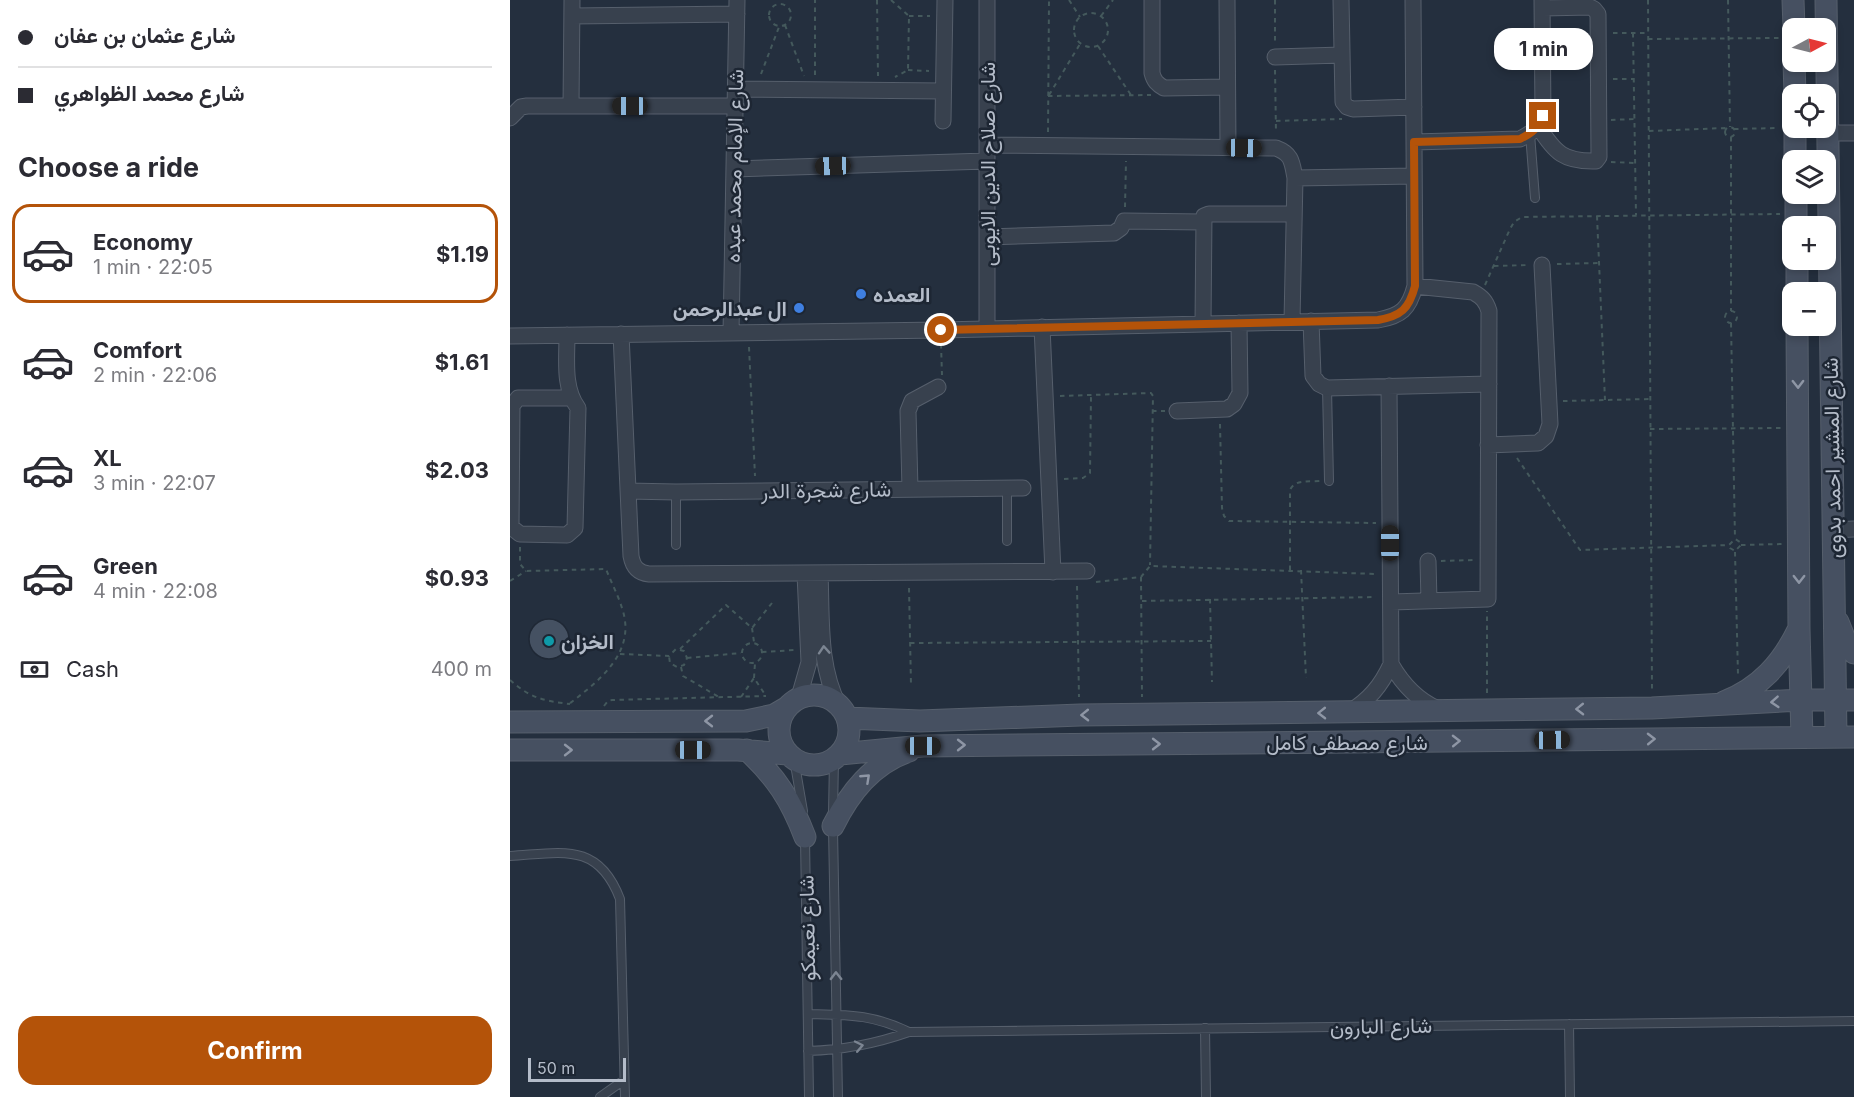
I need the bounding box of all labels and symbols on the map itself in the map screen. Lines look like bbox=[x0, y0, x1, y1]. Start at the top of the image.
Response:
north arrow bbox=[1782, 18, 1836, 72]
callout: 1 min bbox=[1494, 29, 1592, 71]
street label: شارع صلاح الدين الايوبى bbox=[975, 62, 1002, 266]
street label: شارع الإمام محمد عبده bbox=[720, 69, 750, 263]
car bbox=[612, 97, 648, 115]
route end bbox=[1529, 102, 1556, 129]
car bbox=[1226, 139, 1262, 157]
car bbox=[815, 156, 851, 176]
place label: العمده bbox=[873, 282, 930, 307]
marker: العمده bbox=[854, 287, 868, 301]
place label: ال عبدالرحمن bbox=[673, 296, 787, 322]
marker: ال عبدالرحمن bbox=[792, 301, 806, 315]
route start bbox=[927, 316, 954, 343]
street label: شارع المشير احمد بدوى bbox=[1818, 357, 1848, 559]
one-way arrow bbox=[1792, 379, 1804, 388]
street label: شارع شجرة الدر bbox=[760, 476, 891, 506]
car bbox=[1381, 525, 1399, 561]
one-way arrow bbox=[1793, 574, 1805, 583]
place label: الخزان bbox=[561, 629, 614, 655]
marker: الخزان bbox=[542, 634, 556, 648]
one-way arrow bbox=[818, 645, 831, 654]
one-way arrow bbox=[1770, 695, 1779, 708]
one-way arrow bbox=[1575, 703, 1584, 715]
one-way arrow bbox=[1317, 707, 1326, 719]
one-way arrow bbox=[1080, 709, 1089, 722]
one-way arrow bbox=[705, 715, 714, 727]
street label: شارع مصطفى كامل bbox=[1266, 730, 1428, 757]
car bbox=[1534, 731, 1570, 749]
one-way arrow bbox=[1647, 733, 1656, 745]
one-way arrow bbox=[1452, 735, 1461, 747]
car bbox=[905, 737, 941, 755]
one-way arrow bbox=[1152, 738, 1161, 750]
one-way arrow bbox=[957, 739, 966, 751]
car bbox=[675, 741, 711, 759]
one-way arrow bbox=[564, 744, 573, 756]
one-way arrow bbox=[859, 774, 869, 785]
street label: شارع نعيمكو bbox=[794, 875, 822, 981]
one-way arrow bbox=[830, 971, 843, 980]
street label: شارع البارون bbox=[1330, 1013, 1432, 1041]
one-way arrow bbox=[854, 1040, 864, 1053]
scale bar bbox=[528, 1055, 626, 1082]

